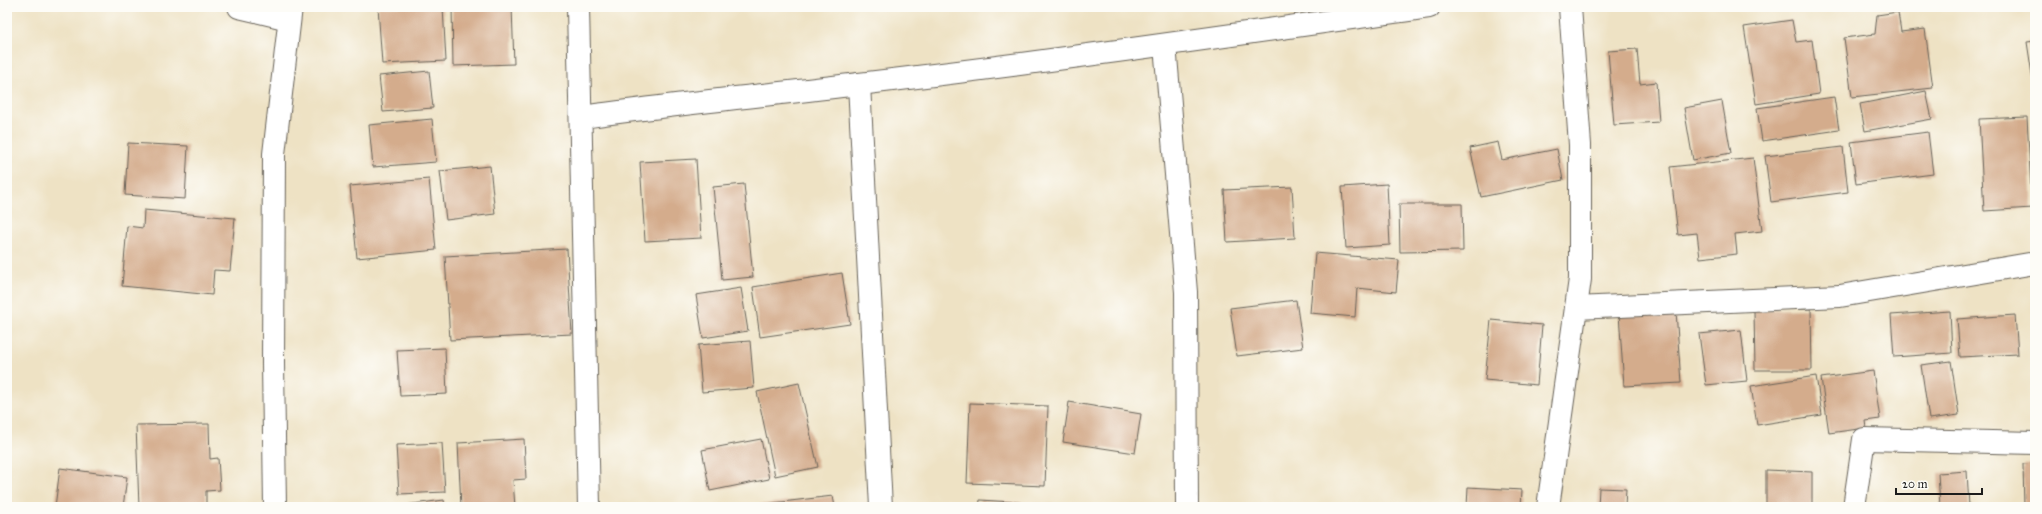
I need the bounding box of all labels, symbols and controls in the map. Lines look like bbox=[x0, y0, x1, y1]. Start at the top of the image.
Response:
scale bar bbox=[1896, 470, 1982, 496]
text: 20 m bbox=[1902, 477, 1928, 491]

